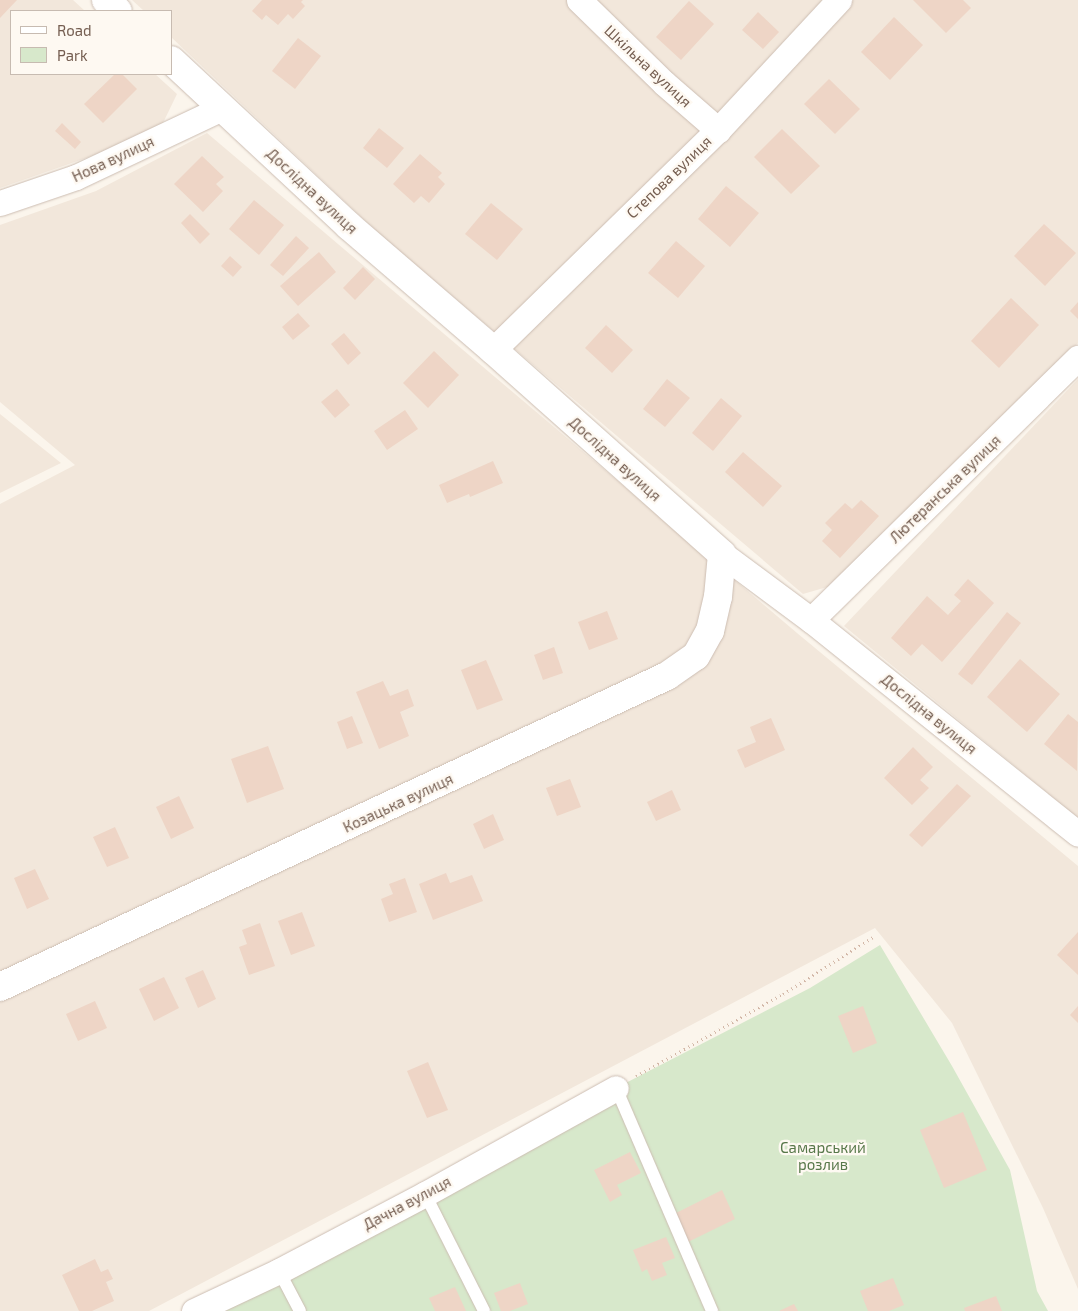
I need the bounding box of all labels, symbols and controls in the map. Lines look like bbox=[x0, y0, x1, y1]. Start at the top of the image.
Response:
legend bbox=[10, 10, 172, 75]
text: Road bbox=[57, 21, 92, 39]
street label: Шкільна вулиця bbox=[601, 21, 695, 111]
text: Park bbox=[57, 46, 88, 64]
street label: Нова вулиця bbox=[69, 132, 157, 186]
street label: Степова вулиця bbox=[623, 132, 715, 222]
street label: Дослідна вулиця bbox=[263, 144, 361, 238]
street label: Дослідна вулиця bbox=[565, 413, 665, 505]
street label: Лютеранська вулиця bbox=[886, 431, 1004, 547]
street label: Дослідна вулиця bbox=[878, 670, 980, 758]
street label: Козацька вулиця bbox=[340, 770, 456, 836]
park label: Самарський розлив bbox=[780, 1138, 866, 1173]
street label: Дачна вулиця bbox=[360, 1172, 454, 1234]

